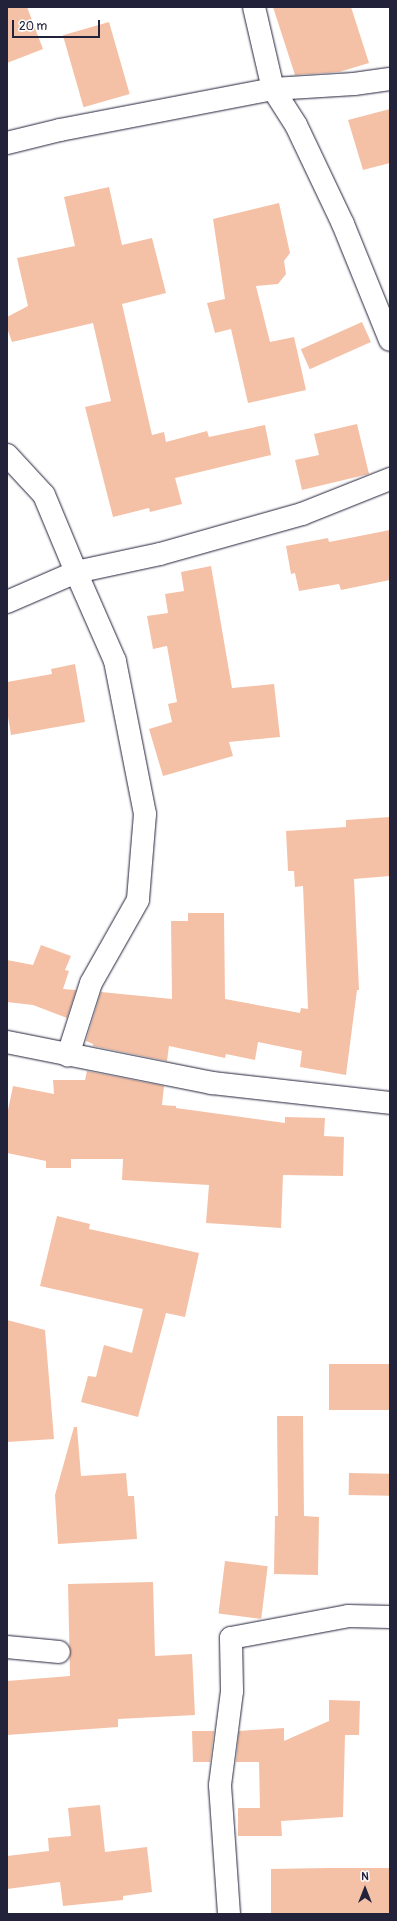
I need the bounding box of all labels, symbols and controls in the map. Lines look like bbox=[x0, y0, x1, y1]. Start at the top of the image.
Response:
scale bar bbox=[14, 12, 102, 38]
text: 20 m bbox=[19, 19, 47, 34]
north arrow bbox=[345, 1869, 385, 1909]
text: N bbox=[361, 1870, 369, 1883]

